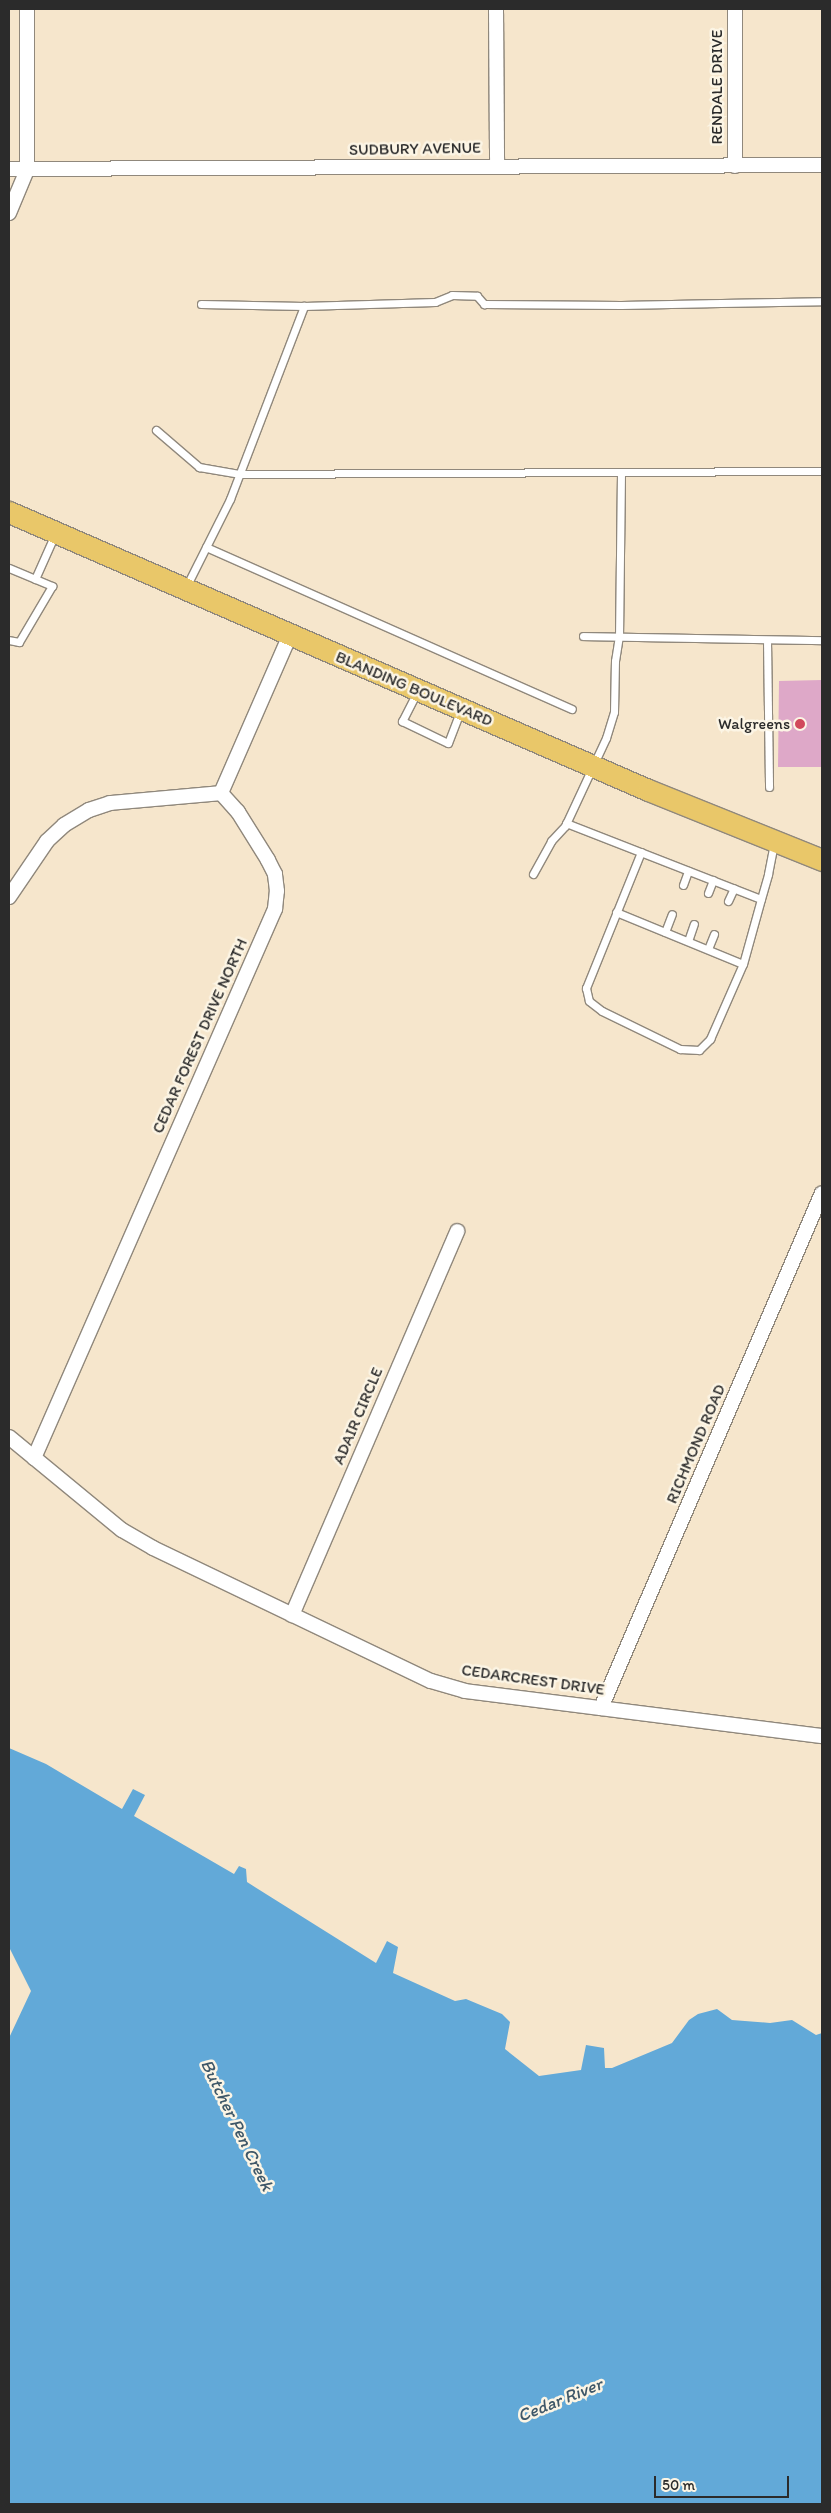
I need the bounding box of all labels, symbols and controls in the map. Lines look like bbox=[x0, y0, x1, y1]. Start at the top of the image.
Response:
street label: RENDALE DRIVE bbox=[707, 29, 727, 145]
street label: SUDBURY AVENUE bbox=[349, 138, 481, 160]
street label: BLANDING BOULEVARD bbox=[333, 647, 495, 731]
place label: Walgreens bbox=[718, 714, 790, 734]
marker: Walgreens bbox=[794, 718, 806, 730]
street label: CEDAR FOREST DRIVE NORTH bbox=[148, 934, 252, 1138]
street label: ADAIR CIRCLE bbox=[329, 1364, 387, 1468]
street label: RICHMOND ROAD bbox=[662, 1381, 730, 1507]
street label: CEDARCREST DRIVE bbox=[460, 1660, 606, 1700]
water label: Butcher Pen Creek bbox=[196, 2056, 278, 2194]
water label: Cedar River bbox=[515, 2373, 605, 2427]
scale bar bbox=[656, 2466, 791, 2498]
text: 50 m bbox=[662, 2476, 695, 2494]

